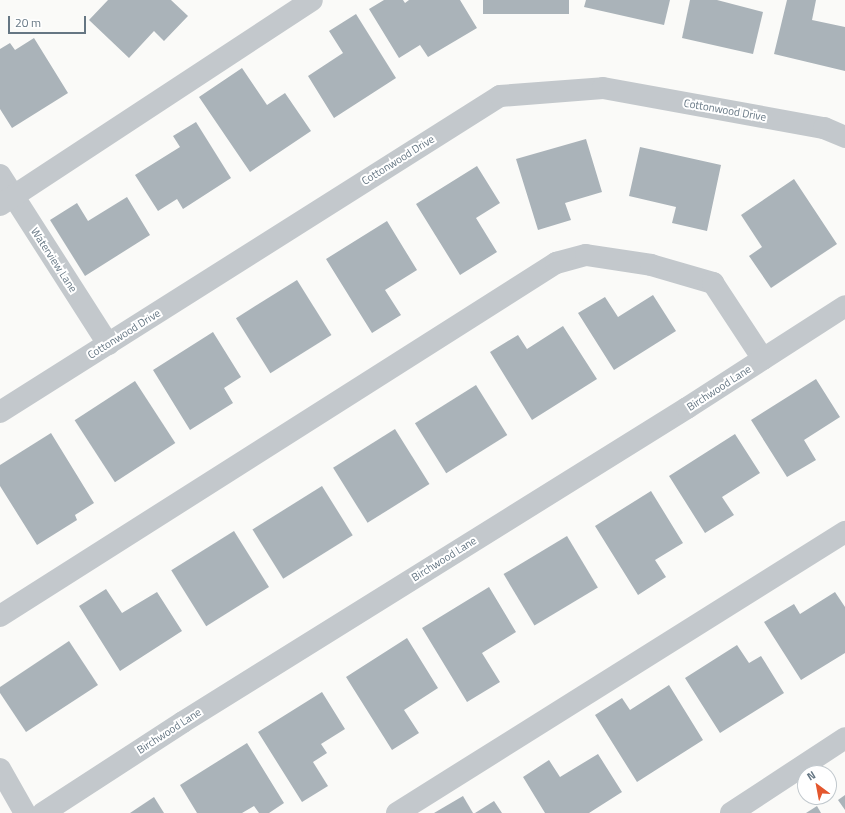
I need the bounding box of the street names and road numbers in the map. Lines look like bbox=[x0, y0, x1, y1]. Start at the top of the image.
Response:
street label: Cottonwood Drive bbox=[683, 96, 767, 124]
street label: Cottonwood Drive bbox=[359, 132, 437, 188]
street label: Waterview Lane bbox=[28, 225, 80, 295]
street label: Cottonwood Drive bbox=[85, 306, 163, 362]
street label: Birchwood Lane bbox=[684, 362, 754, 414]
street label: Birchwood Lane bbox=[409, 534, 479, 584]
street label: Birchwood Lane bbox=[134, 705, 204, 757]

